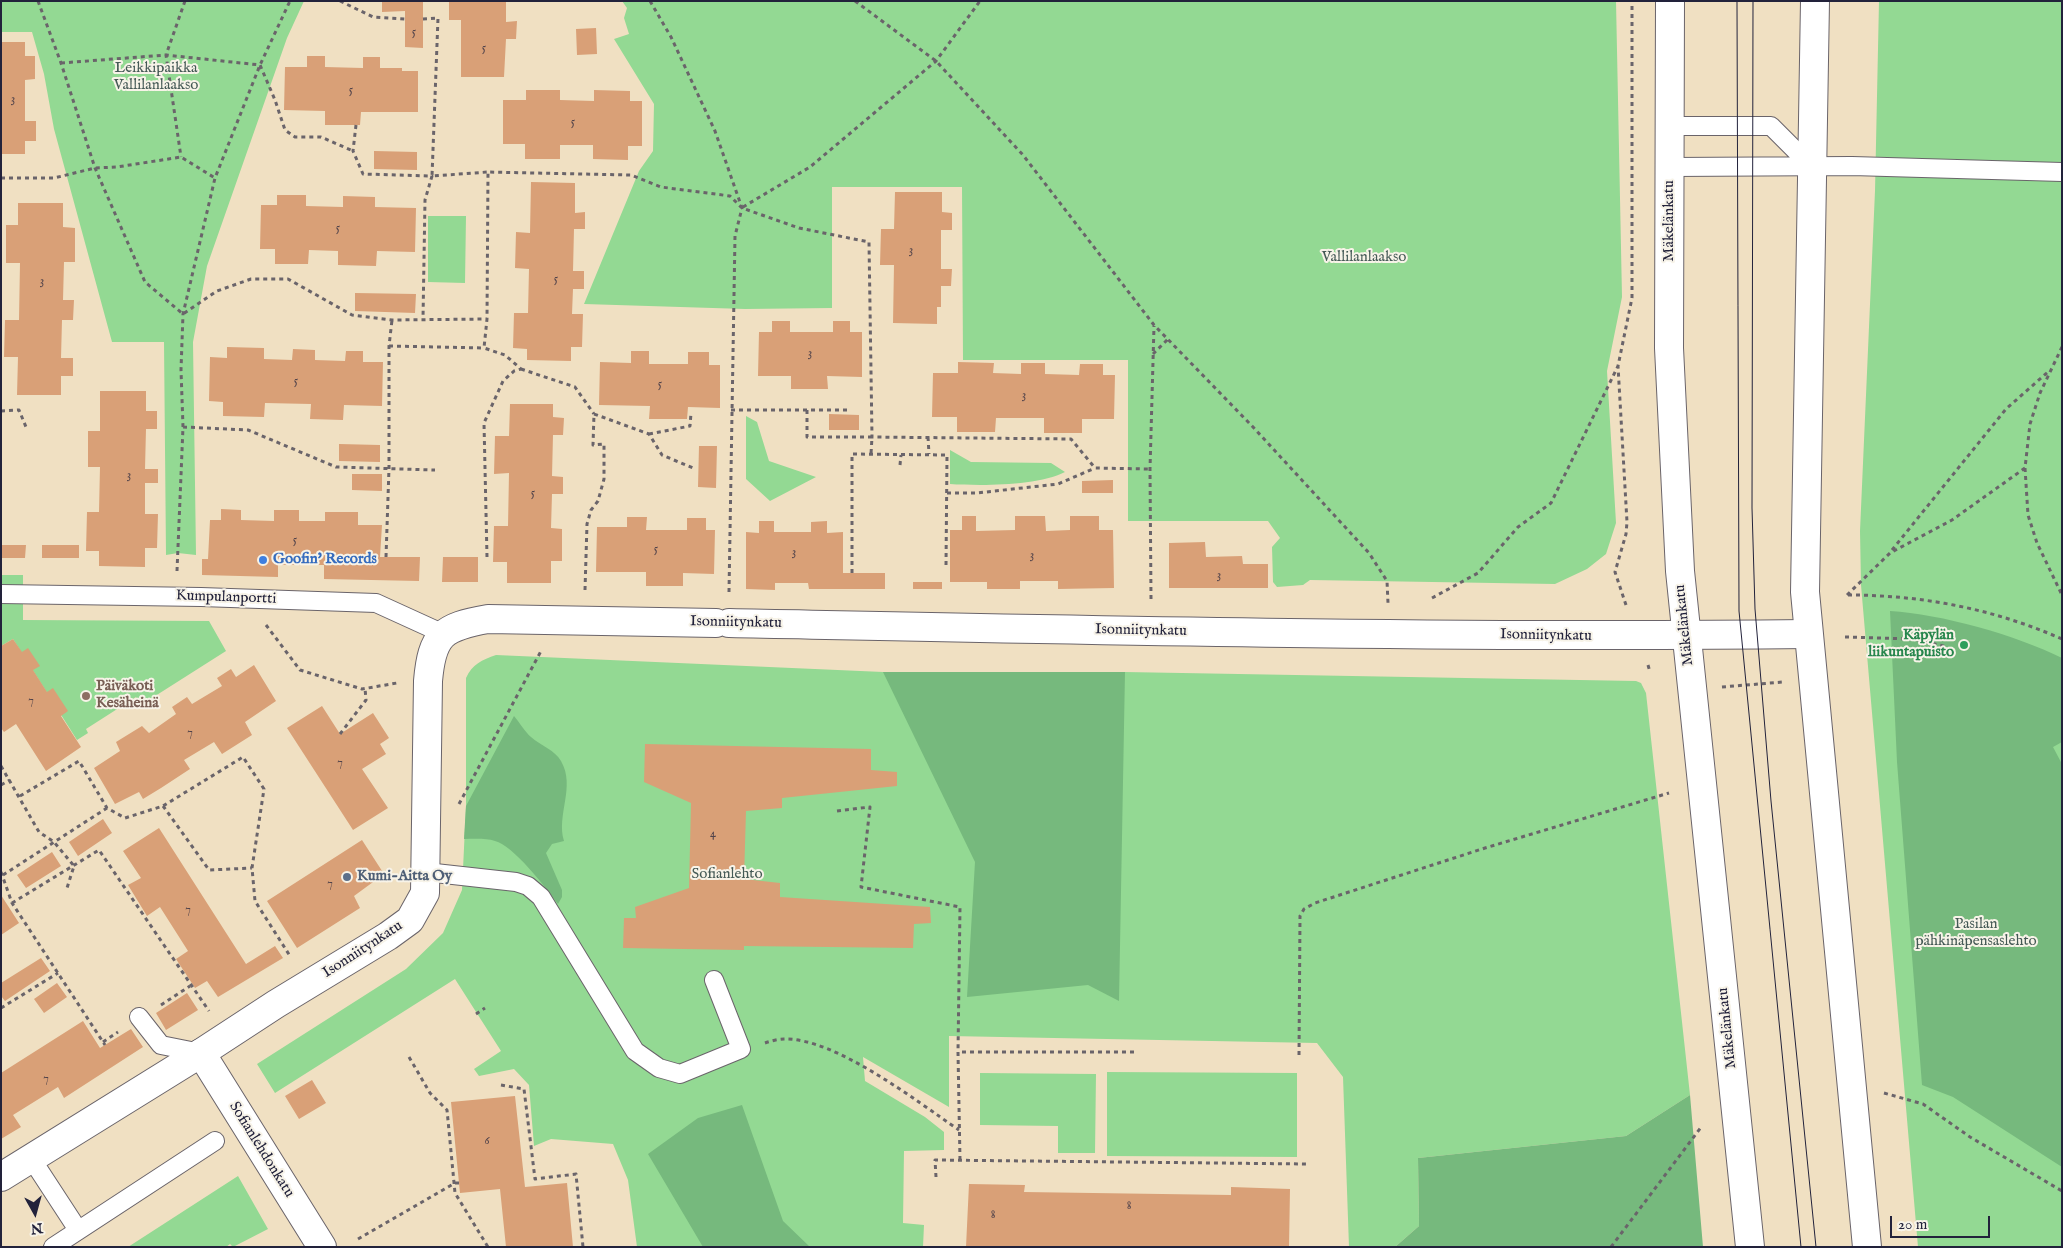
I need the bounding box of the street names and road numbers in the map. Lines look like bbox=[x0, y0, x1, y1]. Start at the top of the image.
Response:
street label: Mäkelänkatu bbox=[1661, 180, 1679, 262]
street label: Mäkelänkatu bbox=[1672, 584, 1698, 666]
street label: Kumpulanportti bbox=[175, 587, 277, 609]
street label: Isonniitynkatu bbox=[690, 613, 782, 633]
street label: Isonniitynkatu bbox=[1095, 621, 1187, 641]
street label: Isonniitynkatu bbox=[1500, 626, 1592, 646]
street label: Isonniitynkatu bbox=[320, 917, 406, 983]
street label: Mäkelänkatu bbox=[1715, 987, 1741, 1069]
street label: Sofianlehdonkatu bbox=[224, 1099, 298, 1201]

